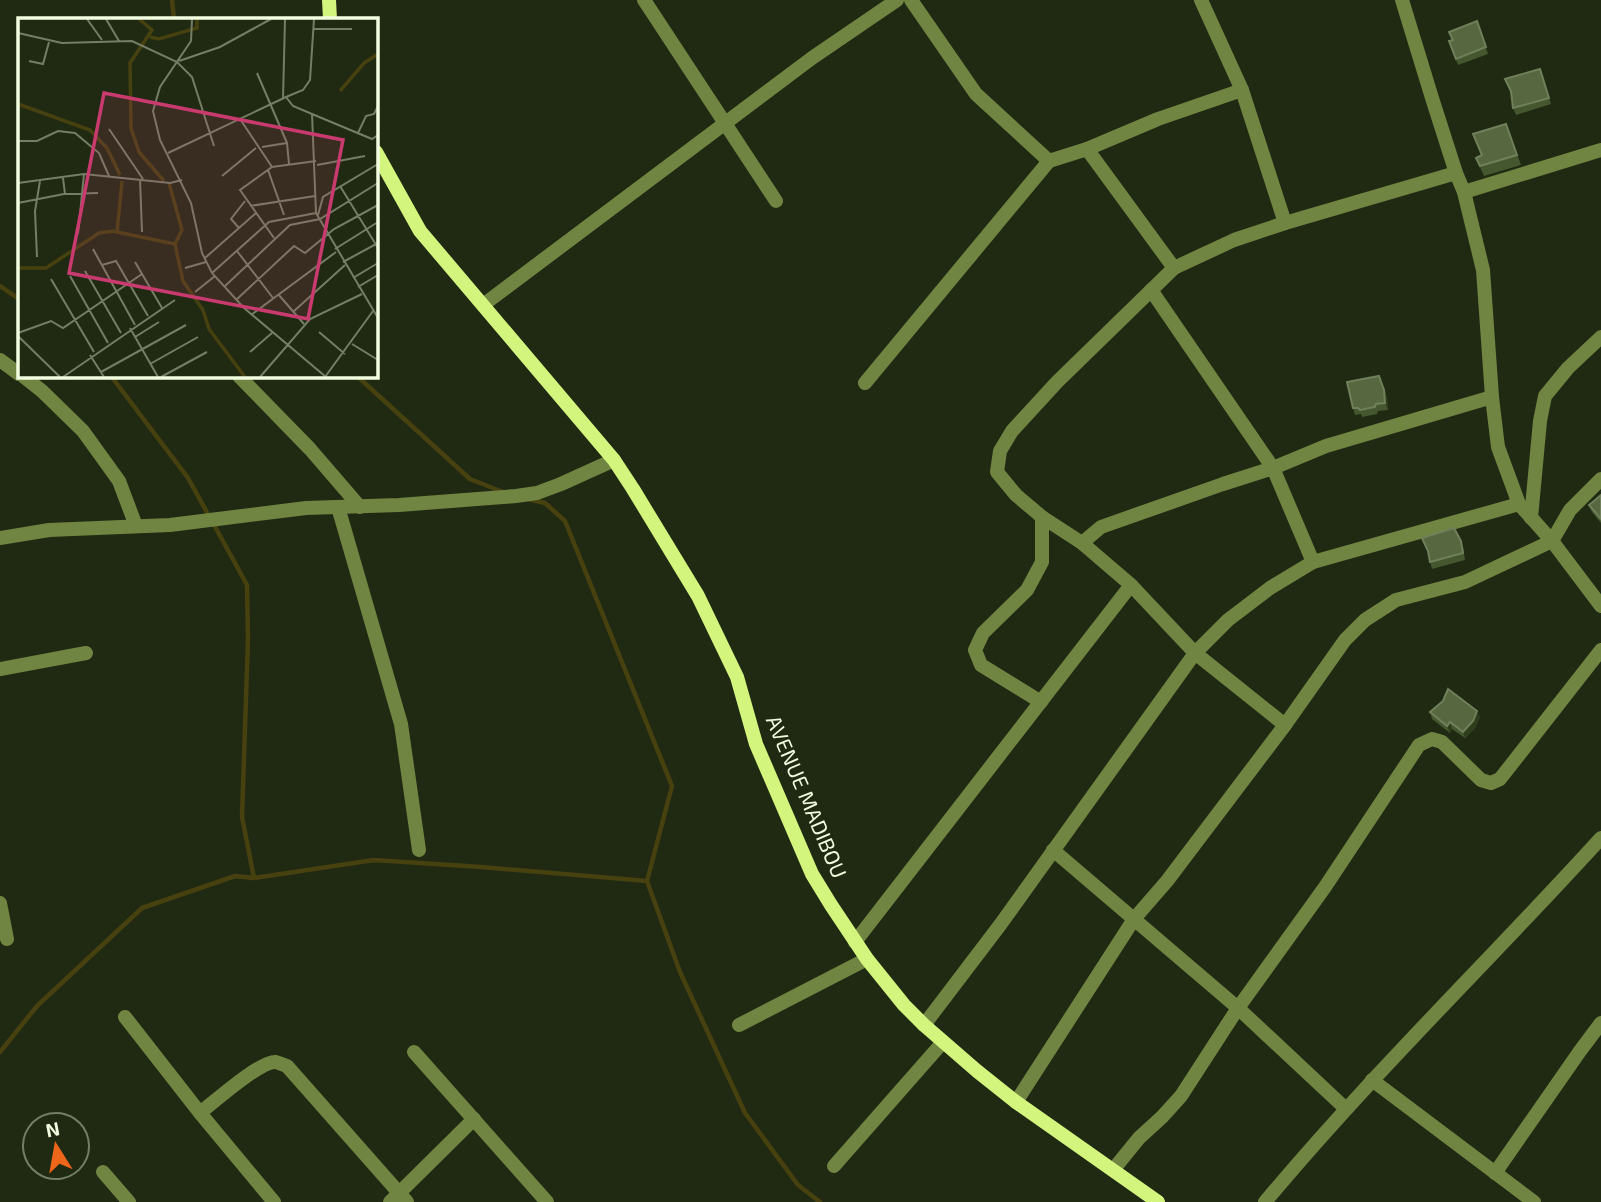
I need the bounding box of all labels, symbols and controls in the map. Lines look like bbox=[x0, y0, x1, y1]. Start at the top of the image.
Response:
inset map bbox=[18, 18, 378, 378]
street label: AVENUE MADIBOU bbox=[762, 711, 853, 881]
north arrow bbox=[21, 1111, 91, 1181]
text: N bbox=[44, 1116, 62, 1141]

